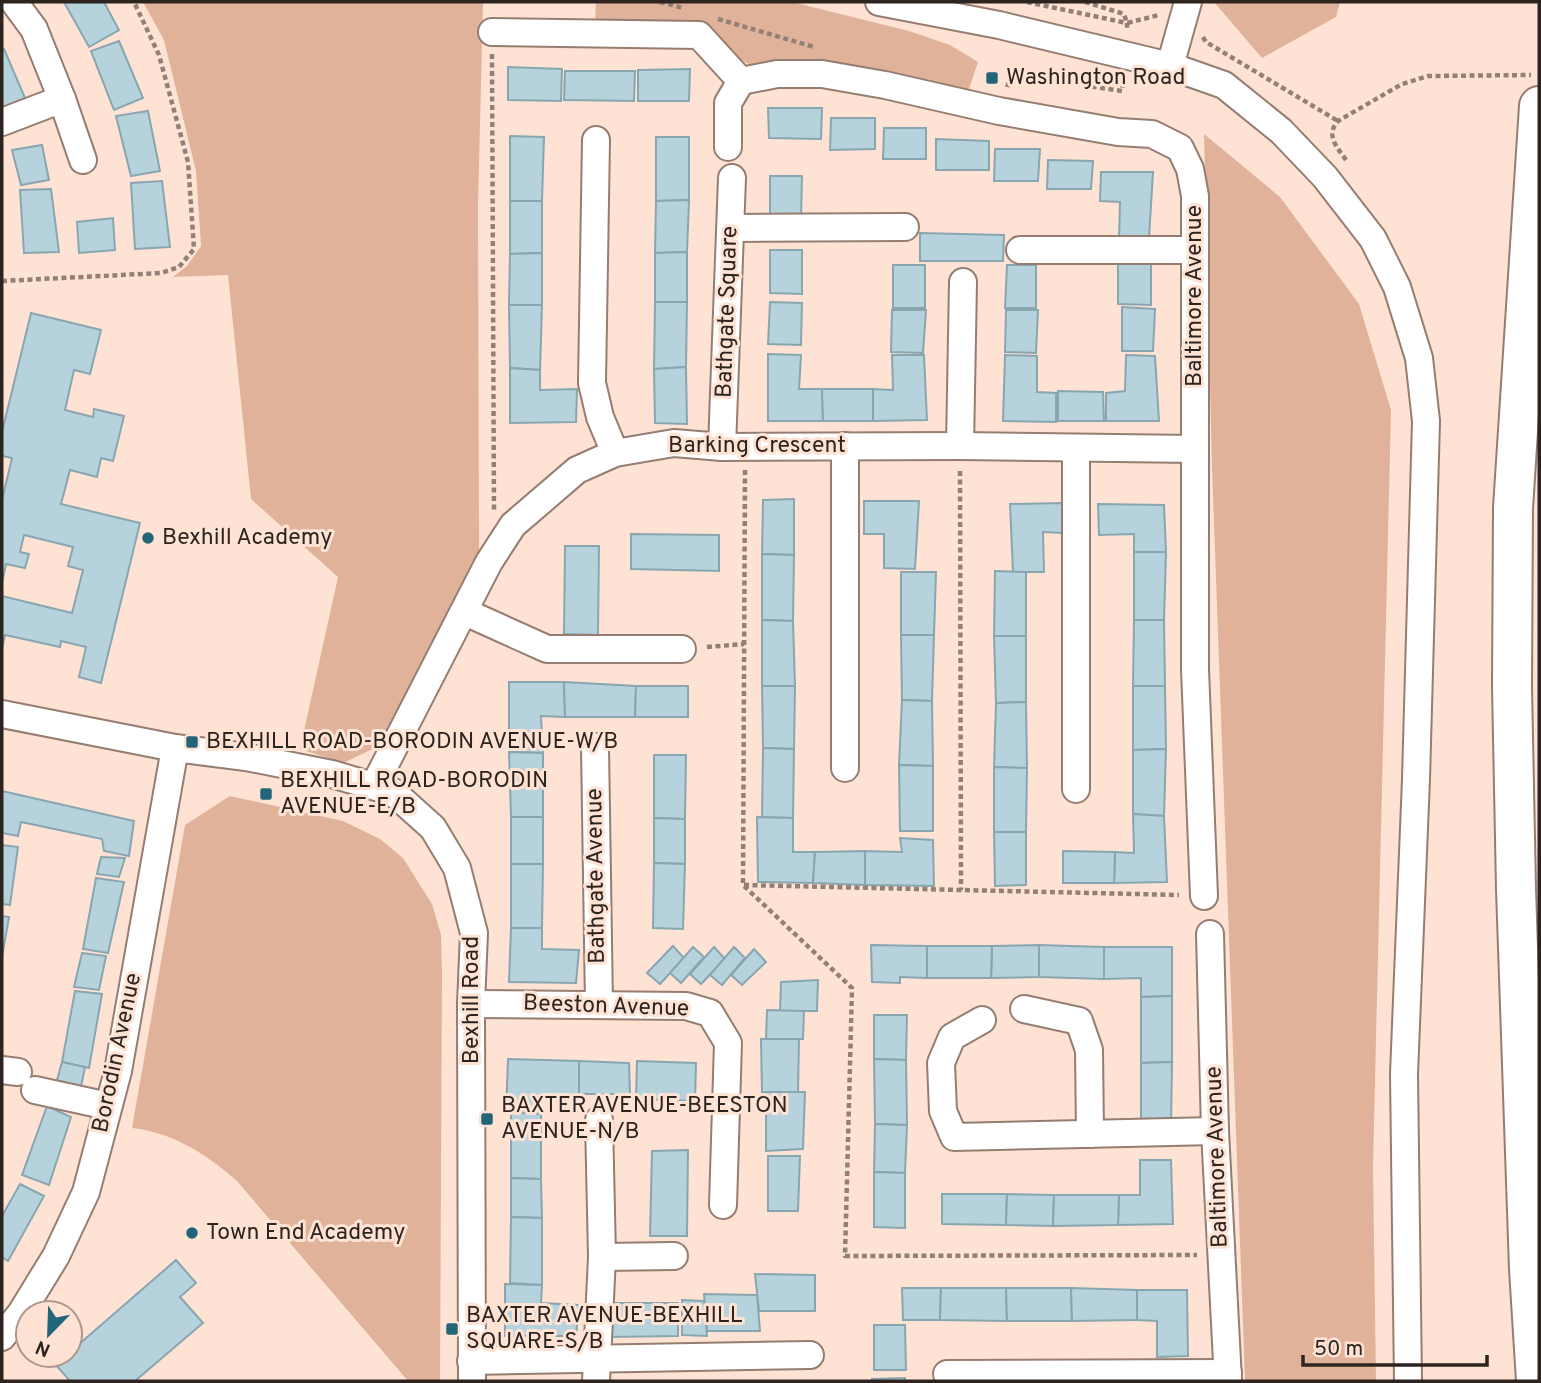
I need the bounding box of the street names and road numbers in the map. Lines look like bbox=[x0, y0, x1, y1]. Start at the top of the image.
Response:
street label: Baltimore Avenue bbox=[1181, 205, 1210, 387]
street label: Bathgate Square bbox=[711, 225, 745, 399]
street label: Barking Crescent bbox=[668, 432, 846, 461]
street label: Bathgate Avenue bbox=[581, 788, 613, 964]
street label: Bexhill Road bbox=[458, 936, 487, 1064]
street label: Borodin Avenue bbox=[87, 970, 149, 1136]
street label: Beeston Avenue bbox=[522, 990, 690, 1024]
street label: Baltimore Avenue bbox=[1200, 1065, 1236, 1249]

